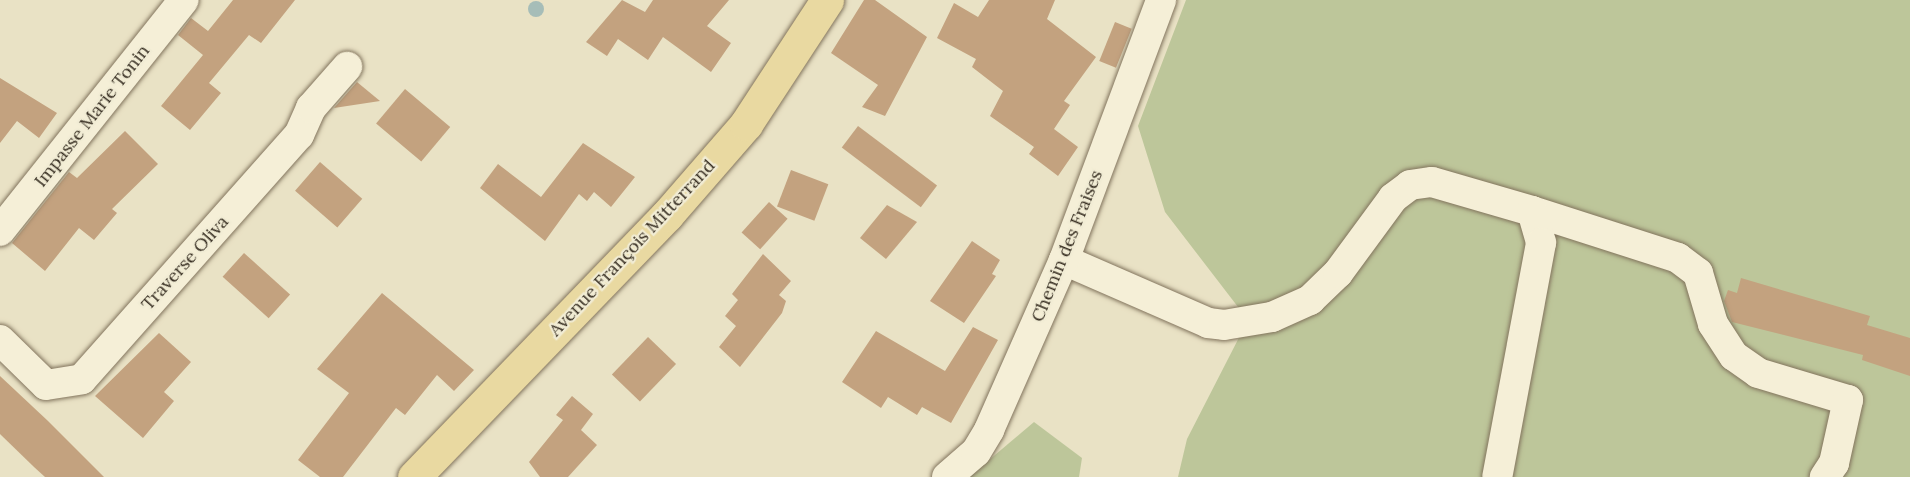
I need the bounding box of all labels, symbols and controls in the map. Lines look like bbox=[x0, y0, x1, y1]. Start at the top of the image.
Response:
street label: Impasse Marie Tonin bbox=[30, 41, 154, 191]
street label: Avenue François Mitterrand bbox=[544, 155, 720, 341]
street label: Chemin des Fraises bbox=[1027, 167, 1107, 325]
street label: Traverse Oliva bbox=[137, 211, 233, 315]

